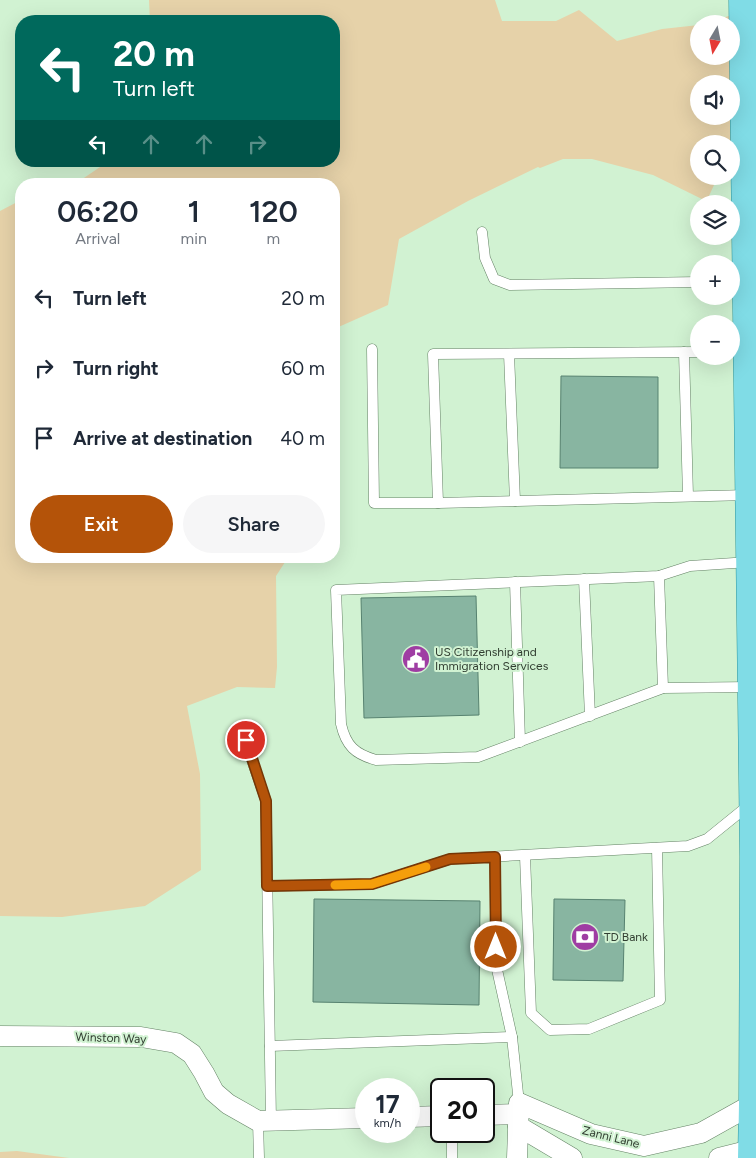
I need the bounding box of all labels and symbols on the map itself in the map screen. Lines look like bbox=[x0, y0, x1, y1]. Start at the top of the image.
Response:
north arrow bbox=[690, 15, 740, 65]
public building icon: US Citizenship and Immigration Services bbox=[401, 644, 431, 674]
place label: US Citizenship and Immigration Services bbox=[435, 645, 549, 673]
pin bbox=[225, 719, 267, 761]
position arrow bbox=[469, 920, 521, 972]
bank icon: TD Bank bbox=[570, 922, 600, 952]
place label: TD Bank bbox=[604, 930, 648, 944]
street label: Winston Way bbox=[75, 1030, 147, 1046]
speed limit sign: 20 bbox=[430, 1078, 495, 1143]
street label: Zanni Lane bbox=[581, 1123, 642, 1151]

